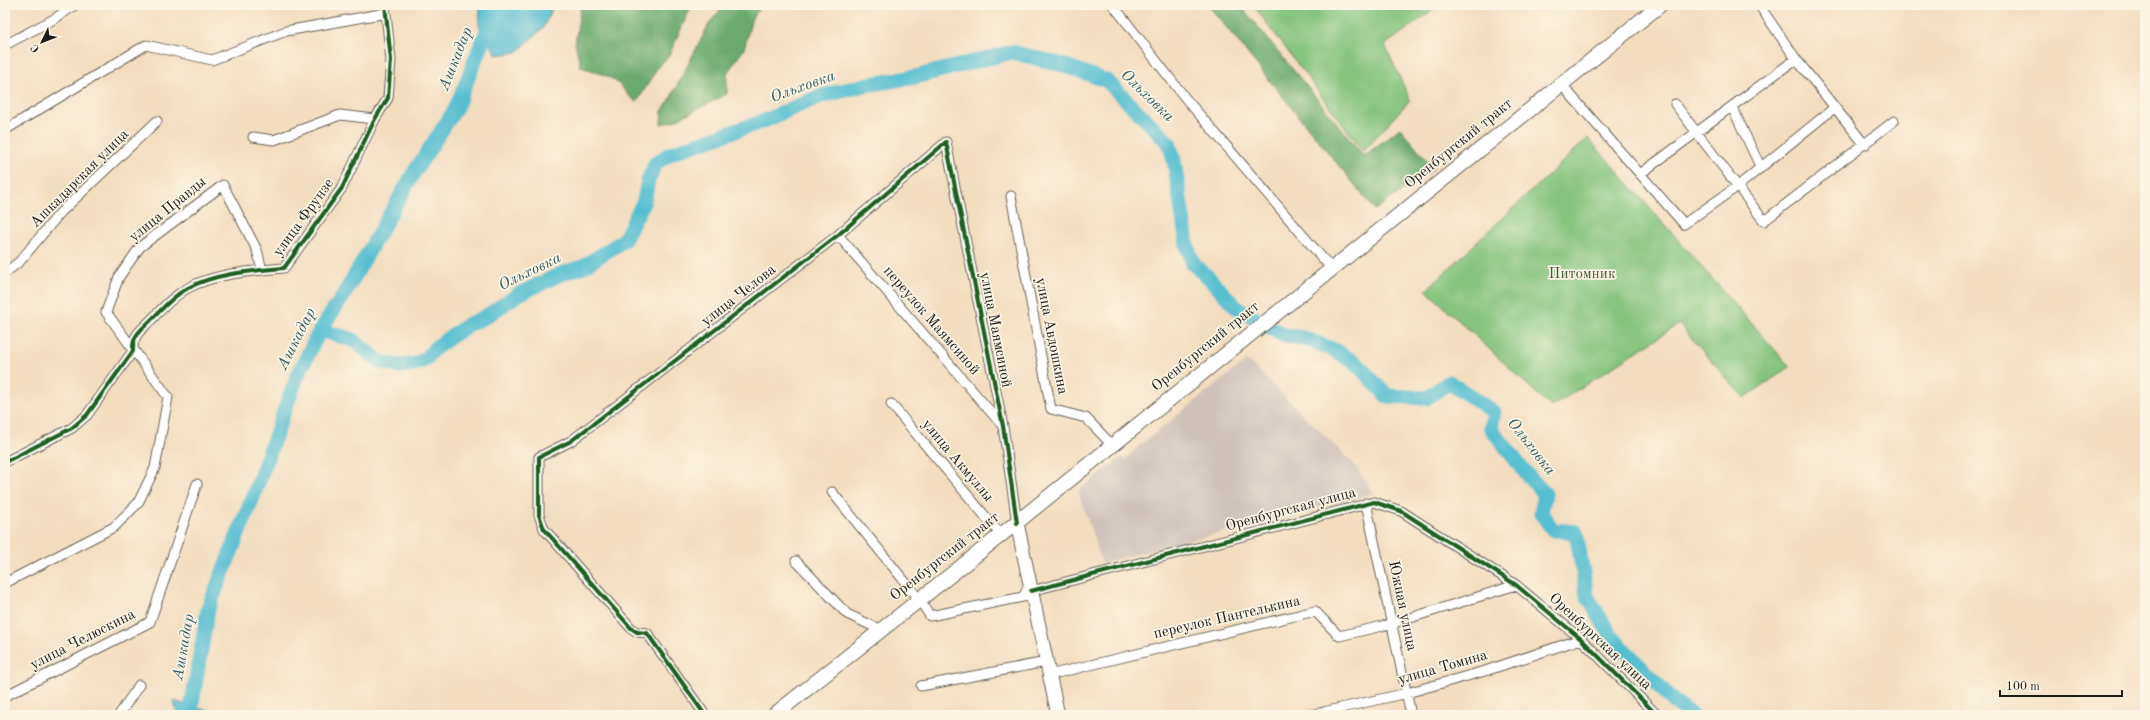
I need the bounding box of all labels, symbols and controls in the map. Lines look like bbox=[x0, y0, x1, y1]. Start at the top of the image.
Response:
north arrow bbox=[22, 22, 62, 62]
water label: Ашкадар bbox=[436, 25, 476, 94]
text: С bbox=[29, 41, 42, 54]
water label: Ольховка bbox=[1117, 67, 1177, 126]
water label: Ольховка bbox=[769, 68, 838, 106]
street label: Оренбургский тракт bbox=[1402, 96, 1516, 192]
street label: Ашкадарская улица bbox=[28, 127, 132, 231]
street label: улица Правды bbox=[127, 175, 209, 245]
street label: улица Фрунзе bbox=[271, 176, 337, 260]
water label: Ольховка bbox=[496, 250, 564, 294]
street label: улица Челова bbox=[699, 262, 780, 330]
street label: переулок Маямсиной bbox=[880, 264, 982, 378]
park label: Питомник bbox=[1549, 267, 1616, 282]
street label: улица Маямсиной bbox=[976, 271, 1014, 389]
street label: улица Авдошкина bbox=[1032, 276, 1070, 396]
street label: Оренбургский тракт bbox=[1149, 299, 1263, 395]
water label: Ашкадар bbox=[274, 305, 320, 373]
water label: Ольховка bbox=[1504, 415, 1558, 479]
street label: улица Акмуллы bbox=[918, 417, 996, 505]
street label: Оренбургская улица bbox=[1224, 485, 1358, 535]
street label: Оренбургский тракт bbox=[888, 510, 1002, 604]
street label: Южная улица bbox=[1385, 560, 1419, 653]
street label: Оренбургская улица bbox=[1546, 591, 1655, 694]
street label: переулок Пантелькина bbox=[1152, 594, 1302, 642]
street label: улица Челюскина bbox=[28, 607, 138, 673]
water label: Ашкадар bbox=[170, 612, 198, 682]
street label: улица Томина bbox=[1397, 648, 1490, 688]
scale bar bbox=[2000, 672, 2122, 698]
text: 100 m bbox=[2006, 681, 2040, 693]

